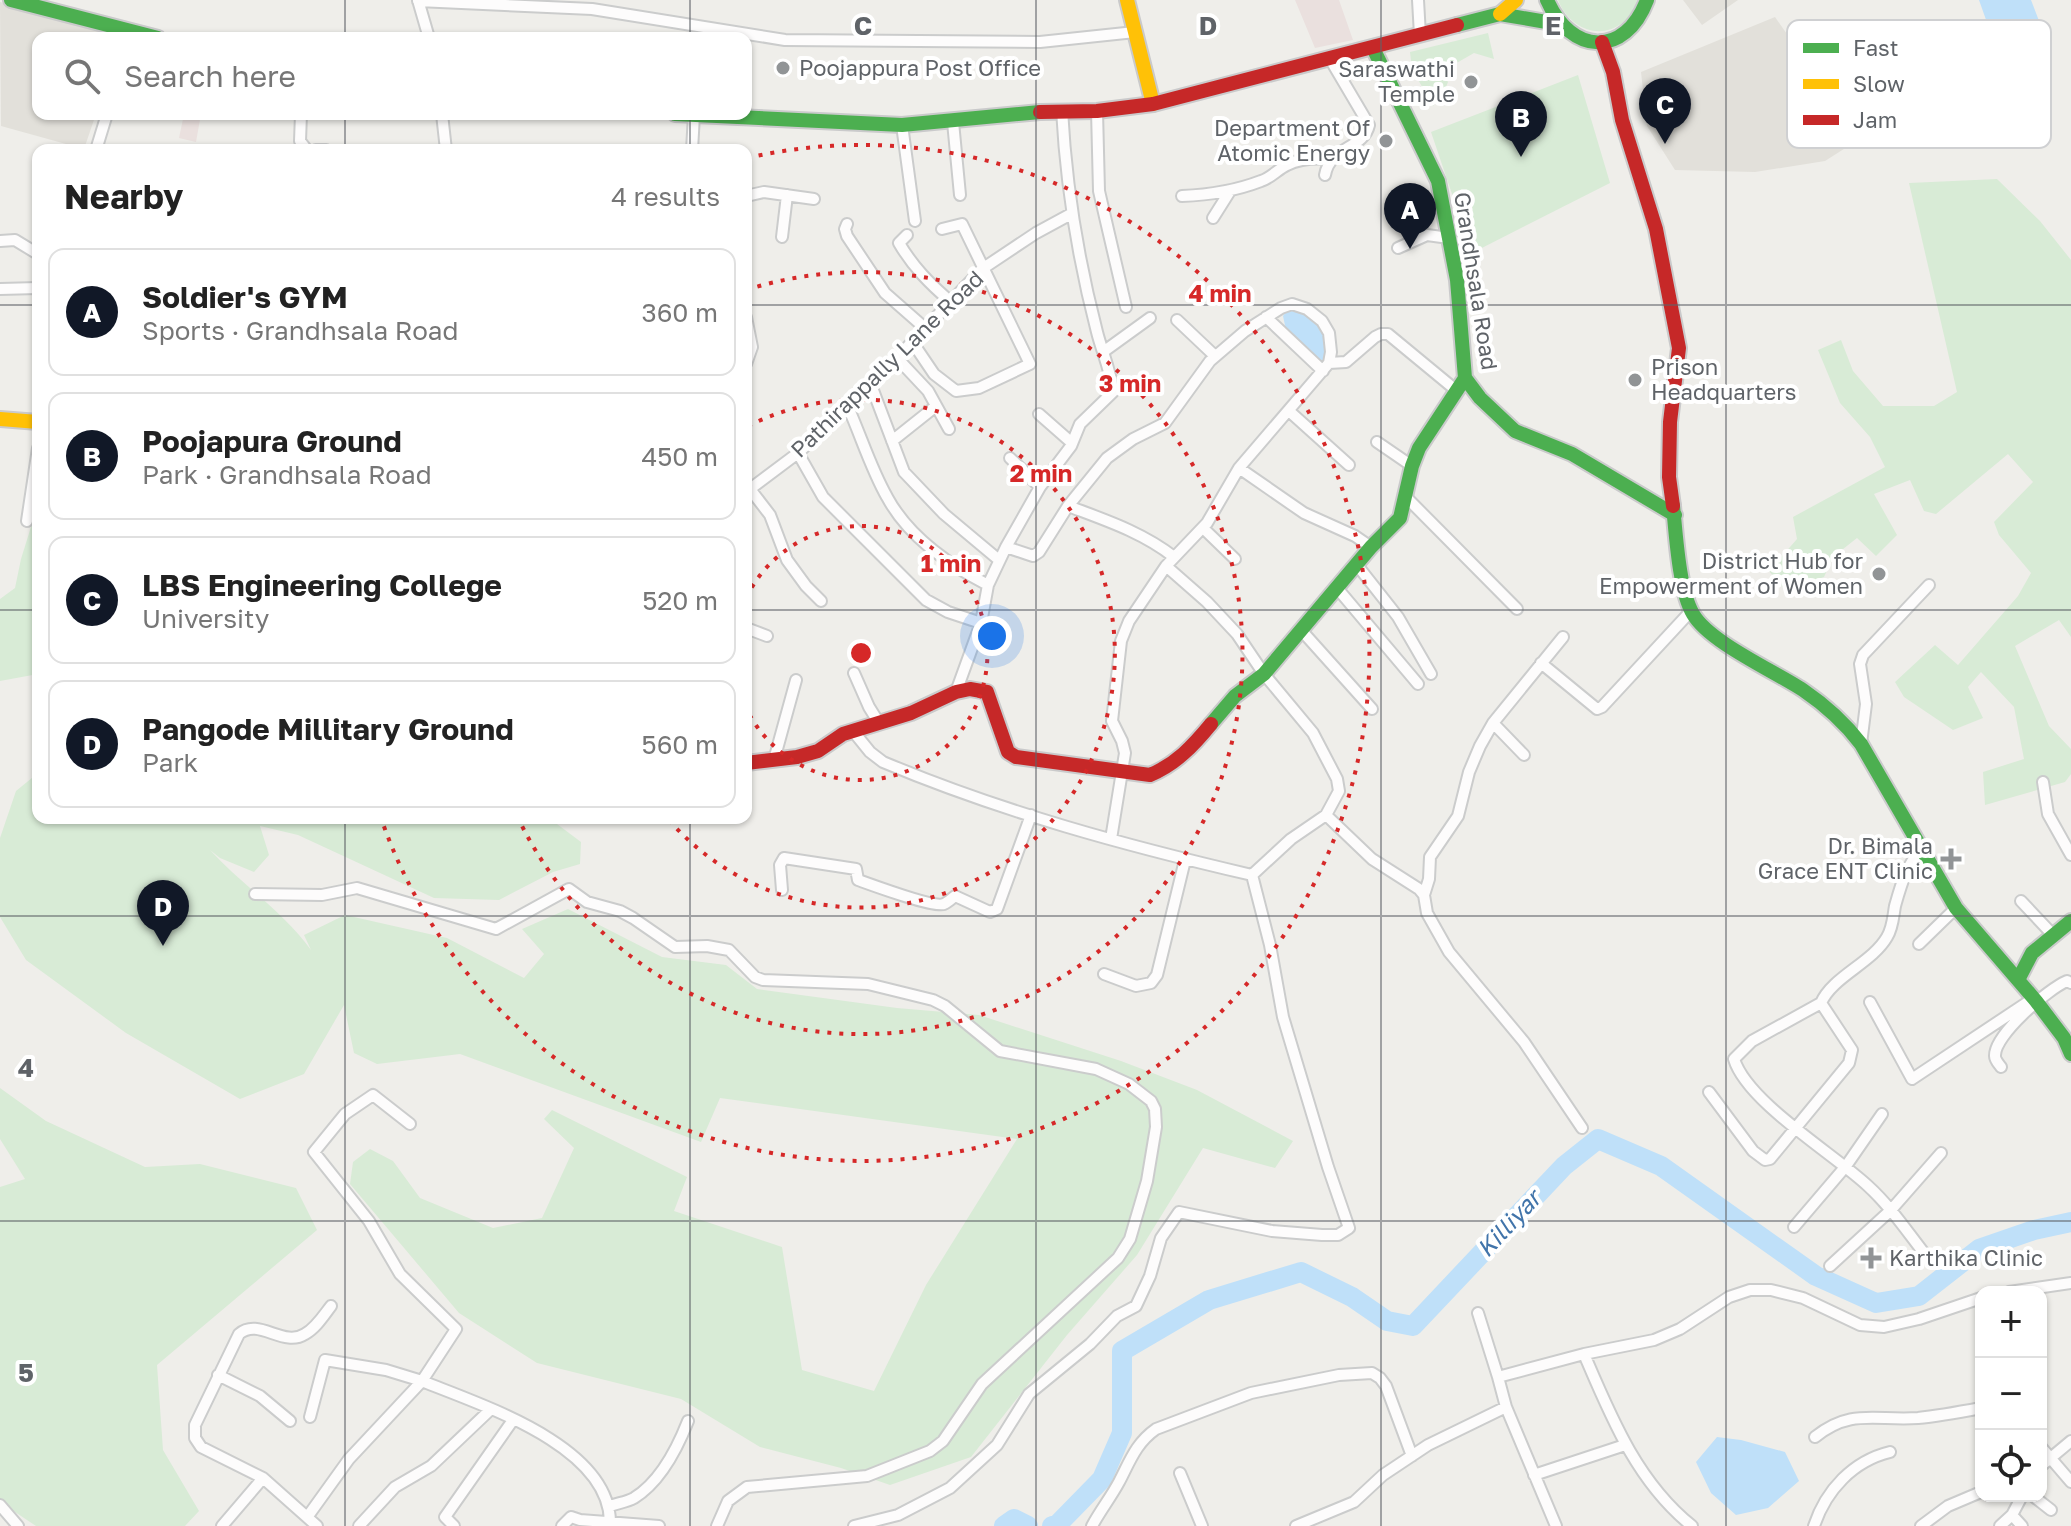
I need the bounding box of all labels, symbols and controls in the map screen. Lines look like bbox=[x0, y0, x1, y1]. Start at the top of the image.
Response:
text: C bbox=[854, 10, 872, 41]
text: D bbox=[1199, 10, 1217, 41]
text: E bbox=[1545, 10, 1561, 41]
legend bbox=[1787, 20, 2051, 148]
search box bbox=[32, 32, 752, 120]
text: Fast bbox=[1853, 34, 1899, 61]
icon: search bbox=[60, 54, 104, 98]
place label: Poojappura Post Office bbox=[799, 54, 1041, 81]
place label: Saraswathi Temple bbox=[1338, 55, 1455, 107]
text: Search here bbox=[124, 58, 296, 94]
marker: Poojappura Post Office bbox=[774, 59, 792, 77]
text: Slow bbox=[1853, 70, 1905, 97]
marker: Saraswathi Temple bbox=[1462, 73, 1480, 91]
pin: C bbox=[1639, 78, 1691, 144]
pin: B bbox=[1495, 91, 1547, 157]
text: Jam bbox=[1853, 106, 1897, 133]
place label: Department Of Atomic Energy bbox=[1214, 114, 1370, 166]
marker: Department Of Atomic Energy bbox=[1377, 132, 1395, 150]
text: Nearby bbox=[64, 176, 184, 216]
text: 4 results bbox=[611, 181, 720, 212]
pin: A bbox=[1384, 183, 1436, 249]
street label: Grandhsala Road bbox=[1449, 190, 1504, 372]
street label: Pathirappally Lane Road bbox=[785, 265, 989, 463]
text: 4 min bbox=[1188, 278, 1252, 307]
text: Soldier's GYM bbox=[142, 279, 348, 315]
text: A bbox=[83, 297, 101, 328]
text: 360 m bbox=[641, 297, 718, 328]
text: Sports · Grandhsala Road bbox=[142, 315, 458, 346]
place label: Prison Headquarters bbox=[1651, 353, 1797, 405]
text: 3 min bbox=[1099, 368, 1161, 397]
marker: Prison Headquarters bbox=[1626, 371, 1644, 389]
text: Poojapura Ground bbox=[142, 423, 402, 459]
text: B bbox=[83, 441, 101, 472]
text: 450 m bbox=[641, 441, 718, 472]
text: 2 min bbox=[1010, 458, 1072, 487]
text: Park · Grandhsala Road bbox=[142, 459, 432, 490]
place label: District Hub for Empowerment of Women bbox=[1599, 547, 1863, 599]
text: 1 min bbox=[921, 548, 981, 577]
marker: District Hub for Empowerment of Women bbox=[1870, 565, 1888, 583]
text: LBS Engineering College bbox=[142, 567, 502, 603]
text: C bbox=[83, 585, 101, 616]
text: 520 m bbox=[642, 585, 718, 616]
text: University bbox=[142, 603, 269, 634]
your location bbox=[972, 616, 1012, 656]
centre of rings bbox=[847, 639, 875, 667]
text: Pangode Millitary Ground bbox=[142, 711, 514, 747]
text: D bbox=[83, 729, 101, 760]
text: 560 m bbox=[642, 729, 718, 760]
text: Park bbox=[142, 747, 198, 778]
place label: Dr. Bimala Grace ENT Clinic bbox=[1758, 832, 1933, 884]
marker: Dr. Bimala Grace ENT Clinic bbox=[1940, 848, 1962, 870]
pin: D bbox=[137, 880, 189, 946]
text: 4 bbox=[18, 1052, 34, 1083]
water label: Killiyar bbox=[1470, 1181, 1549, 1263]
place label: Karthika Clinic bbox=[1889, 1244, 2043, 1271]
marker: Karthika Clinic bbox=[1860, 1247, 1882, 1269]
map controls bbox=[1975, 1286, 2047, 1502]
button: + bbox=[1975, 1286, 2047, 1358]
text: 5 bbox=[18, 1357, 34, 1388]
button: − bbox=[1975, 1358, 2047, 1430]
button: locate bbox=[1975, 1430, 2047, 1502]

